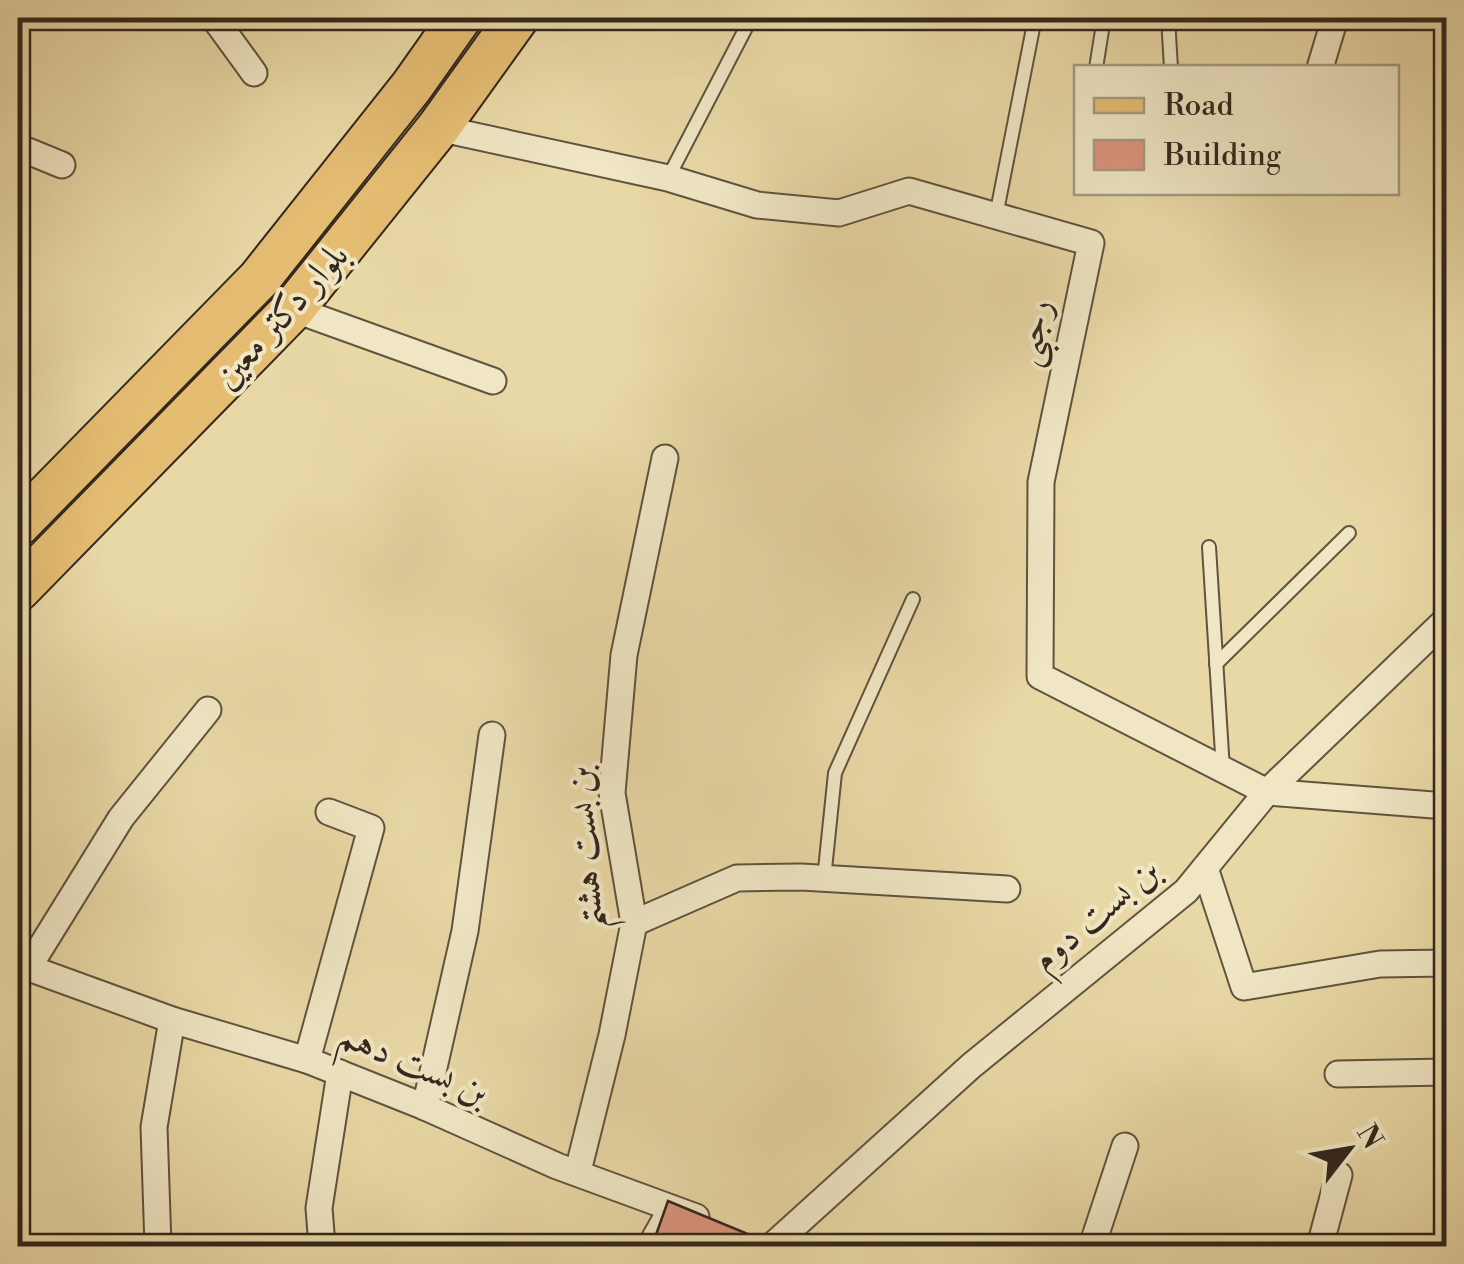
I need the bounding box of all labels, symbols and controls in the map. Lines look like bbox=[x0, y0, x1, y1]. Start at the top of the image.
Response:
legend bbox=[1074, 65, 1399, 195]
text: Road bbox=[1164, 87, 1234, 125]
text: Building bbox=[1163, 137, 1282, 175]
street label: بلوار دکتر معین bbox=[203, 233, 359, 399]
street label: رجبی bbox=[1003, 295, 1069, 372]
street label: بن بست هشتم bbox=[556, 763, 627, 932]
street label: بن بست دوم bbox=[1022, 847, 1175, 989]
street label: بن بست دهم bbox=[327, 1011, 496, 1127]
north arrow bbox=[1299, 1099, 1399, 1199]
text: N bbox=[1348, 1118, 1390, 1155]

